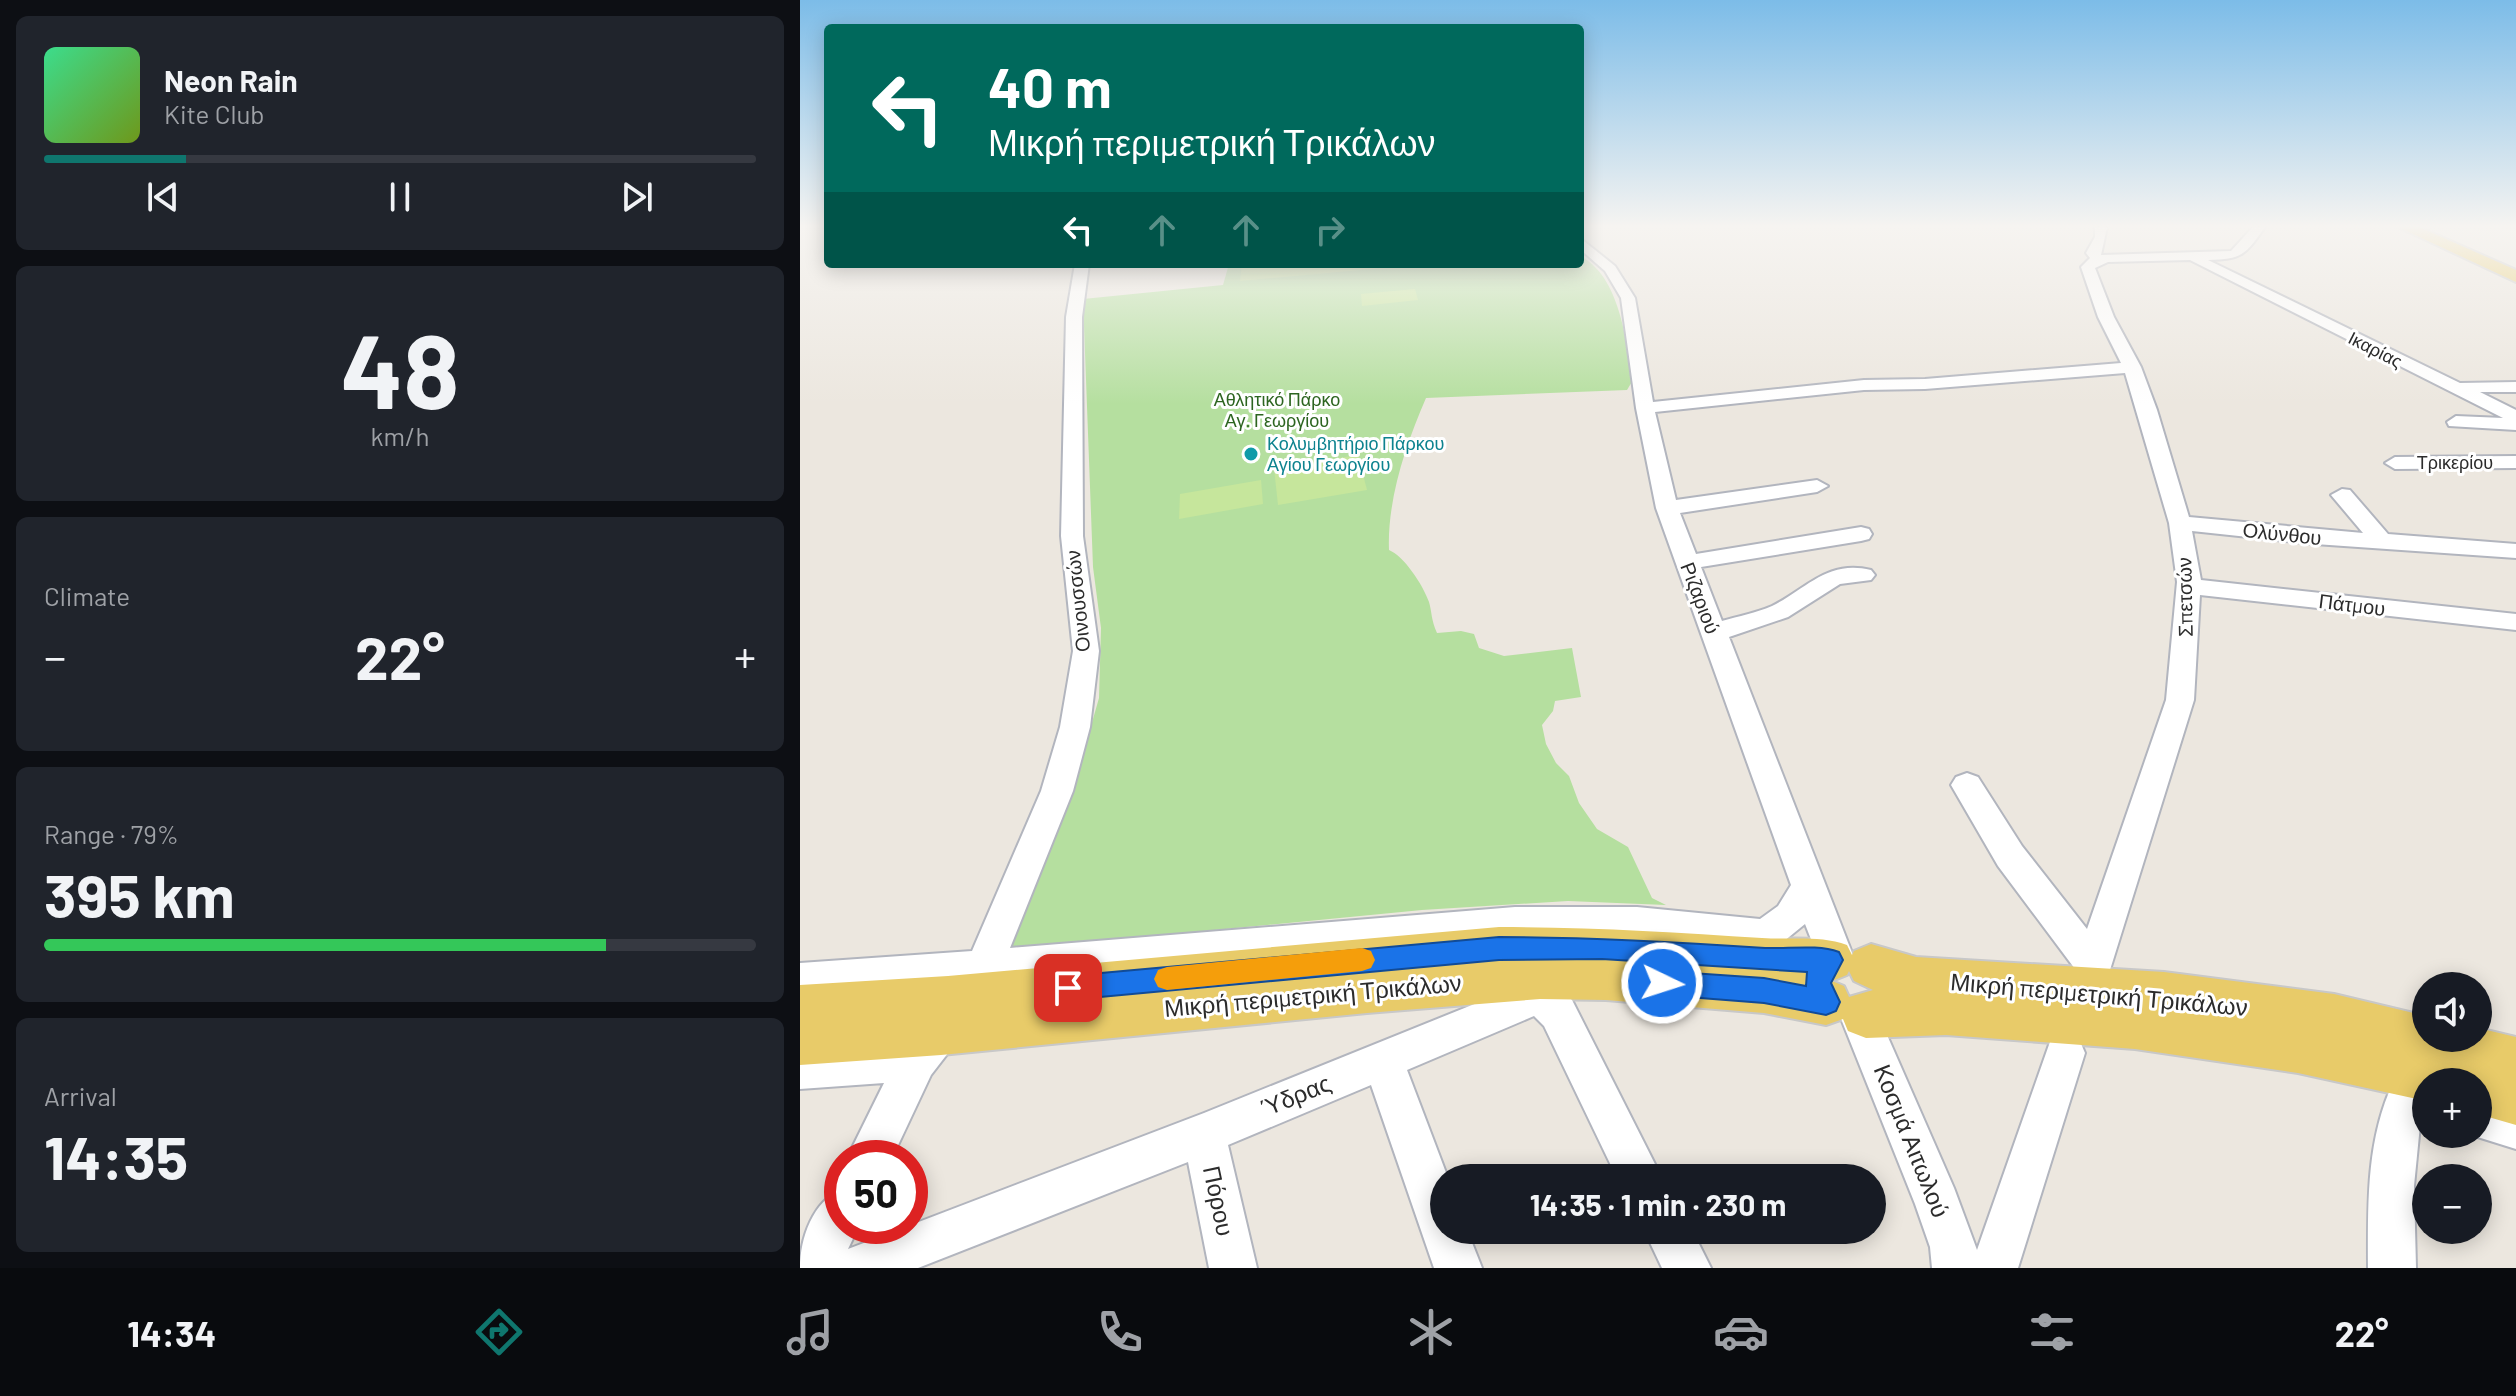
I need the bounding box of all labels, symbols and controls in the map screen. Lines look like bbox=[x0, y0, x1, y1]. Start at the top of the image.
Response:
text: 40 m bbox=[988, 52, 1112, 119]
icon: left bbox=[856, 56, 960, 160]
text: Neon Rain bbox=[164, 62, 298, 98]
text: Kite Club bbox=[164, 98, 265, 129]
text: Μικρή περιμετρική Τρικάλων bbox=[988, 120, 1436, 163]
icon: previous bbox=[141, 175, 185, 219]
icon: pause bbox=[378, 175, 422, 219]
icon: next bbox=[615, 175, 659, 219]
icon: left bbox=[1056, 208, 1100, 252]
icon: ahead bbox=[1140, 208, 1184, 252]
icon: ahead bbox=[1224, 208, 1268, 252]
icon: right bbox=[1308, 208, 1352, 252]
text: 48 bbox=[340, 305, 460, 430]
street label: Ικαρίας bbox=[2345, 326, 2406, 372]
park label: Αθλητικό Πάρκο Αγ. Γεωργίου bbox=[1214, 388, 1340, 431]
text: km/h bbox=[371, 420, 429, 451]
place label: Κολυμβητήριο Πάρκου Αγίου Γεωργίου bbox=[1267, 432, 1444, 475]
marker: Κολυμβητήριο Πάρκου Αγίου Γεωργίου bbox=[1242, 445, 1260, 463]
street label: Τρικερίου bbox=[2417, 451, 2493, 473]
street label: Ολύνθου bbox=[2241, 517, 2323, 549]
street label: Οινουσσών bbox=[1060, 549, 1094, 653]
street label: Σπετσών bbox=[2171, 557, 2197, 637]
street label: Ριζαριού bbox=[1676, 558, 1726, 637]
text: Climate bbox=[44, 580, 130, 611]
street label: Πάτμου bbox=[2317, 588, 2387, 620]
text: 22° bbox=[355, 620, 445, 692]
text: − bbox=[44, 629, 66, 682]
text: + bbox=[734, 629, 756, 682]
text: Range · 79% bbox=[44, 818, 179, 849]
text: 395 km bbox=[44, 858, 235, 930]
position arrow bbox=[1620, 941, 1704, 1025]
pin bbox=[1034, 954, 1102, 1022]
icon: arrive bbox=[1046, 966, 1090, 1010]
street label: Μικρή περιμετρική Τρικάλων bbox=[1949, 966, 2249, 1021]
street label: Μικρή περιμετρική Τρικάλων bbox=[1163, 967, 1463, 1022]
map controls bbox=[2412, 972, 2492, 1244]
button: sound bbox=[2412, 972, 2492, 1052]
street label: Κοσμά Αιτωλού bbox=[1869, 1060, 1956, 1221]
street label: Ύδρας bbox=[1256, 1067, 1335, 1122]
button: + bbox=[2412, 1068, 2492, 1148]
text: Arrival bbox=[44, 1080, 117, 1111]
text: 14:35 bbox=[44, 1120, 188, 1192]
speed limit sign: 50 bbox=[824, 1140, 928, 1244]
street label: Πόρου bbox=[1198, 1163, 1241, 1238]
button: − bbox=[2412, 1164, 2492, 1244]
text: 14:35 · 1 min · 230 m bbox=[1530, 1186, 1786, 1222]
icon: directions bbox=[471, 1304, 527, 1360]
icon: music bbox=[782, 1304, 838, 1360]
icon: phone bbox=[1092, 1304, 1148, 1360]
icon: climate bbox=[1403, 1304, 1459, 1360]
icon: car bbox=[1713, 1304, 1769, 1360]
icon: filters bbox=[2024, 1304, 2080, 1360]
text: 14:34 bbox=[127, 1311, 216, 1354]
text: 22° bbox=[2335, 1311, 2389, 1354]

